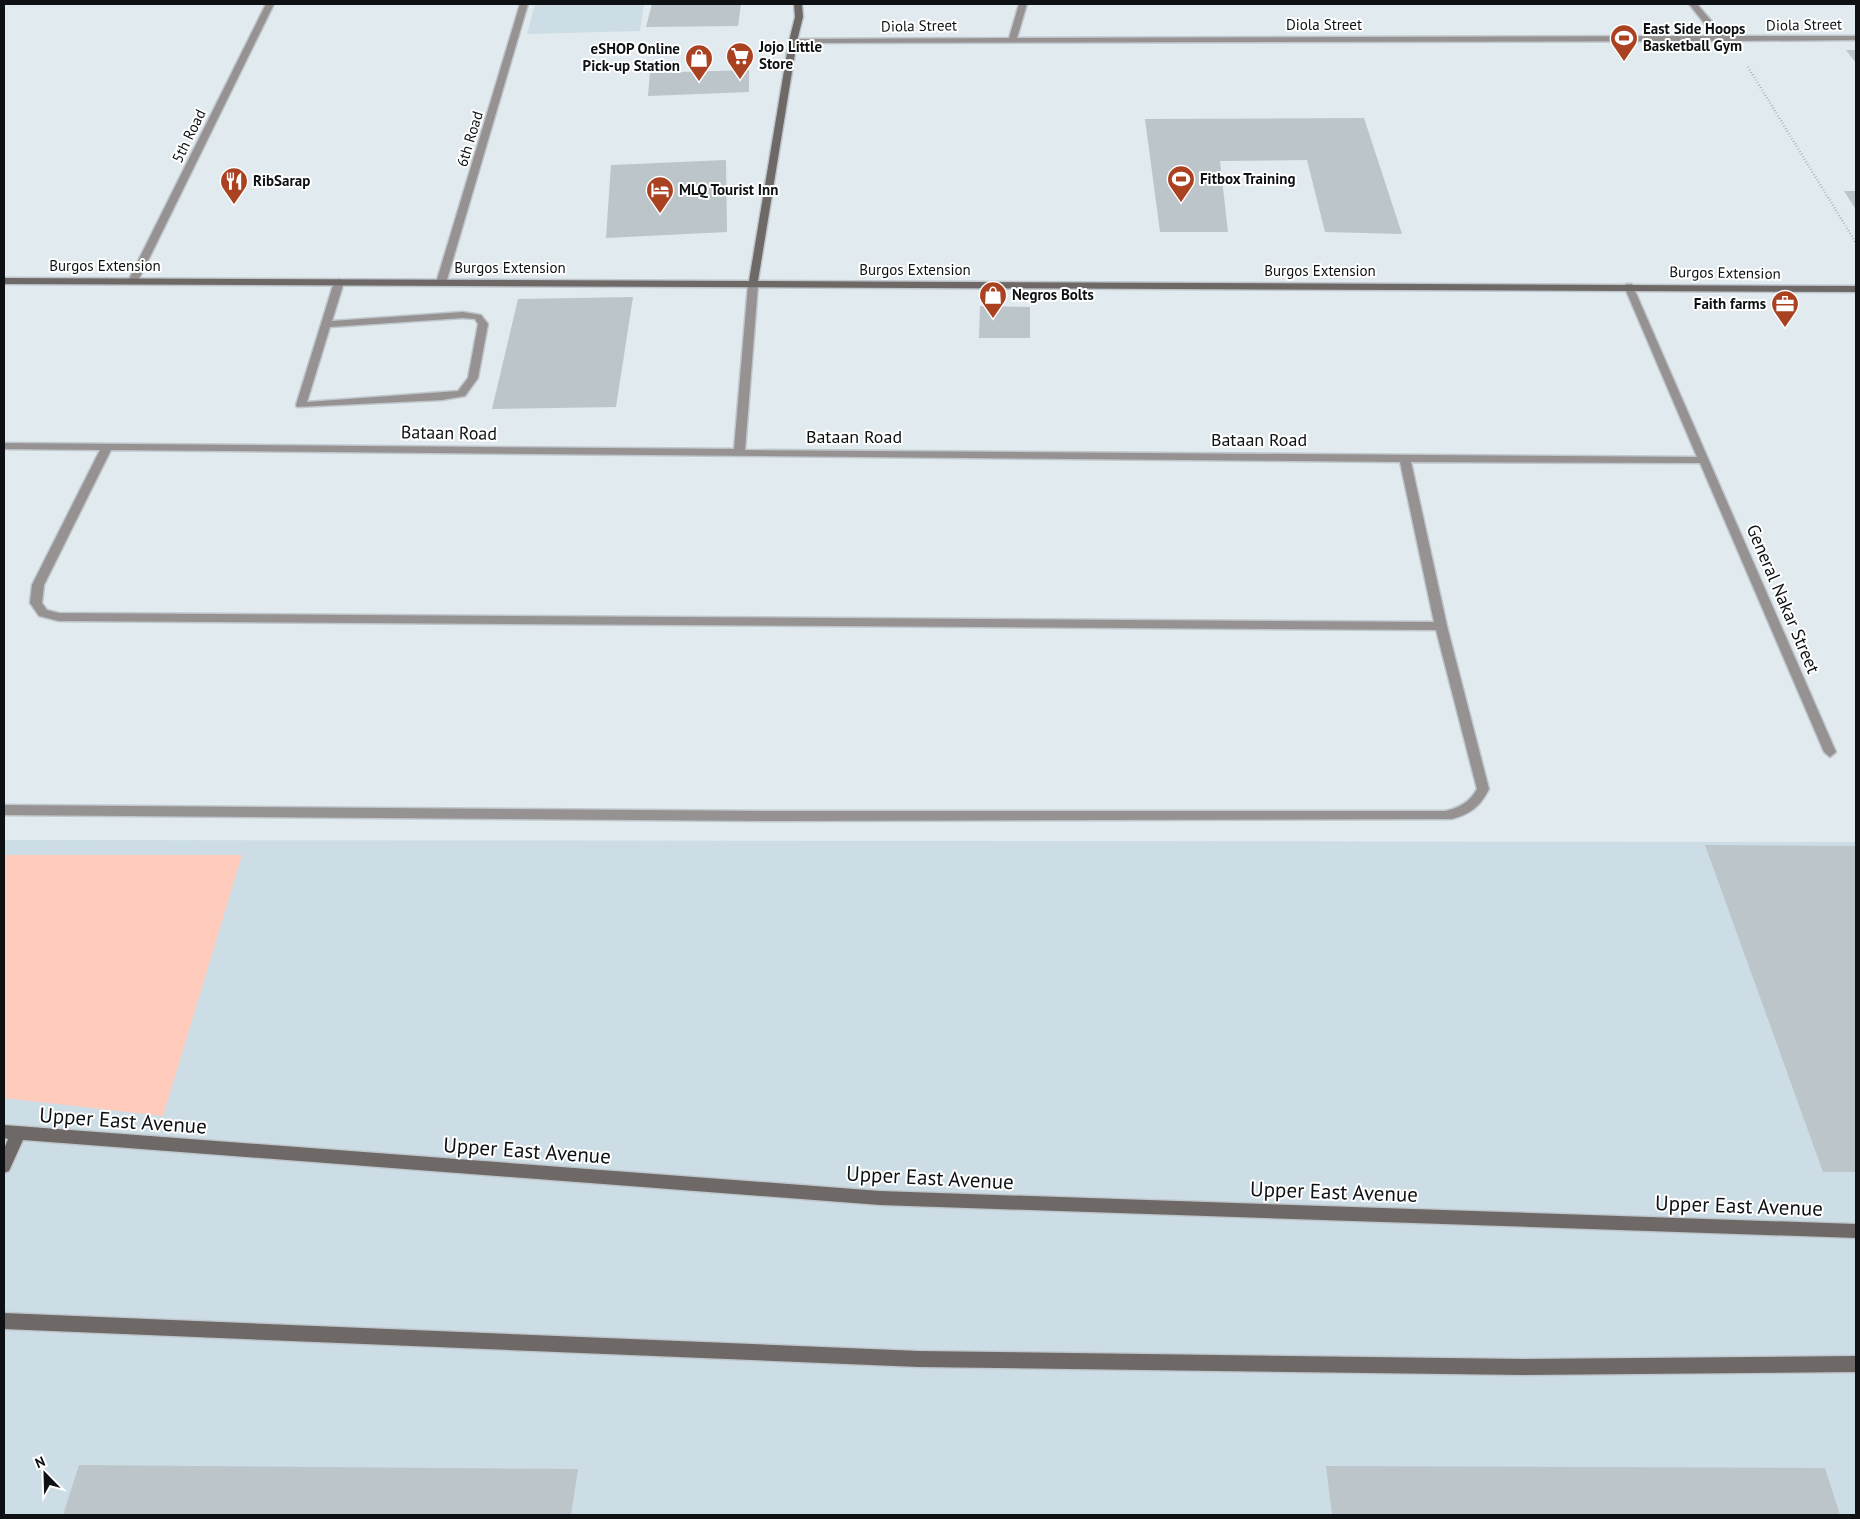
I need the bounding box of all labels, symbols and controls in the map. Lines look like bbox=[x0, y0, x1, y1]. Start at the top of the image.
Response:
street label: Diola Street bbox=[1766, 14, 1842, 35]
street label: Diola Street bbox=[881, 15, 957, 36]
street label: Diola Street bbox=[1286, 15, 1362, 34]
place label: East Side Hoops Basketball Gym bbox=[1643, 19, 1745, 55]
sports icon: East Side Hoops Basketball Gym bbox=[1609, 23, 1639, 62]
place label: Jojo Little Store bbox=[758, 37, 822, 73]
place label: eSHOP Online Pick-up Station bbox=[583, 39, 680, 75]
supermarket icon: Jojo Little Store bbox=[725, 41, 755, 80]
shop icon: eSHOP Online Pick-up Station bbox=[684, 43, 714, 82]
street label: 5th Road bbox=[167, 106, 210, 166]
street label: 6th Road bbox=[452, 109, 487, 169]
sports icon: Fitbox Training bbox=[1166, 164, 1196, 203]
restaurant icon: RibSarap bbox=[219, 166, 249, 205]
place label: Fitbox Training bbox=[1200, 169, 1295, 188]
place label: RibSarap bbox=[253, 171, 310, 190]
hotel icon: MLQ Tourist Inn bbox=[645, 175, 675, 214]
place label: MLQ Tourist Inn bbox=[679, 180, 778, 199]
street label: Burgos Extension bbox=[49, 256, 161, 275]
street label: Burgos Extension bbox=[454, 258, 566, 277]
street label: Burgos Extension bbox=[859, 260, 971, 279]
street label: Burgos Extension bbox=[1264, 261, 1376, 280]
street label: Burgos Extension bbox=[1669, 262, 1781, 283]
shop icon: Negros Bolts bbox=[978, 280, 1008, 319]
place label: Negros Bolts bbox=[1012, 285, 1094, 304]
office icon: Faith farms bbox=[1770, 289, 1800, 328]
place label: Faith farms bbox=[1694, 294, 1766, 313]
street label: Bataan Road bbox=[401, 420, 497, 445]
street label: Bataan Road bbox=[806, 425, 902, 448]
street label: Bataan Road bbox=[1211, 428, 1307, 451]
street label: General Nakar Street bbox=[1742, 521, 1825, 677]
street label: Upper East Avenue bbox=[38, 1101, 208, 1140]
street label: Upper East Avenue bbox=[442, 1131, 612, 1170]
street label: Upper East Avenue bbox=[845, 1160, 1015, 1195]
street label: Upper East Avenue bbox=[1250, 1175, 1418, 1208]
street label: Upper East Avenue bbox=[1655, 1189, 1823, 1222]
north arrow bbox=[20, 1449, 70, 1499]
text: N bbox=[32, 1452, 48, 1472]

